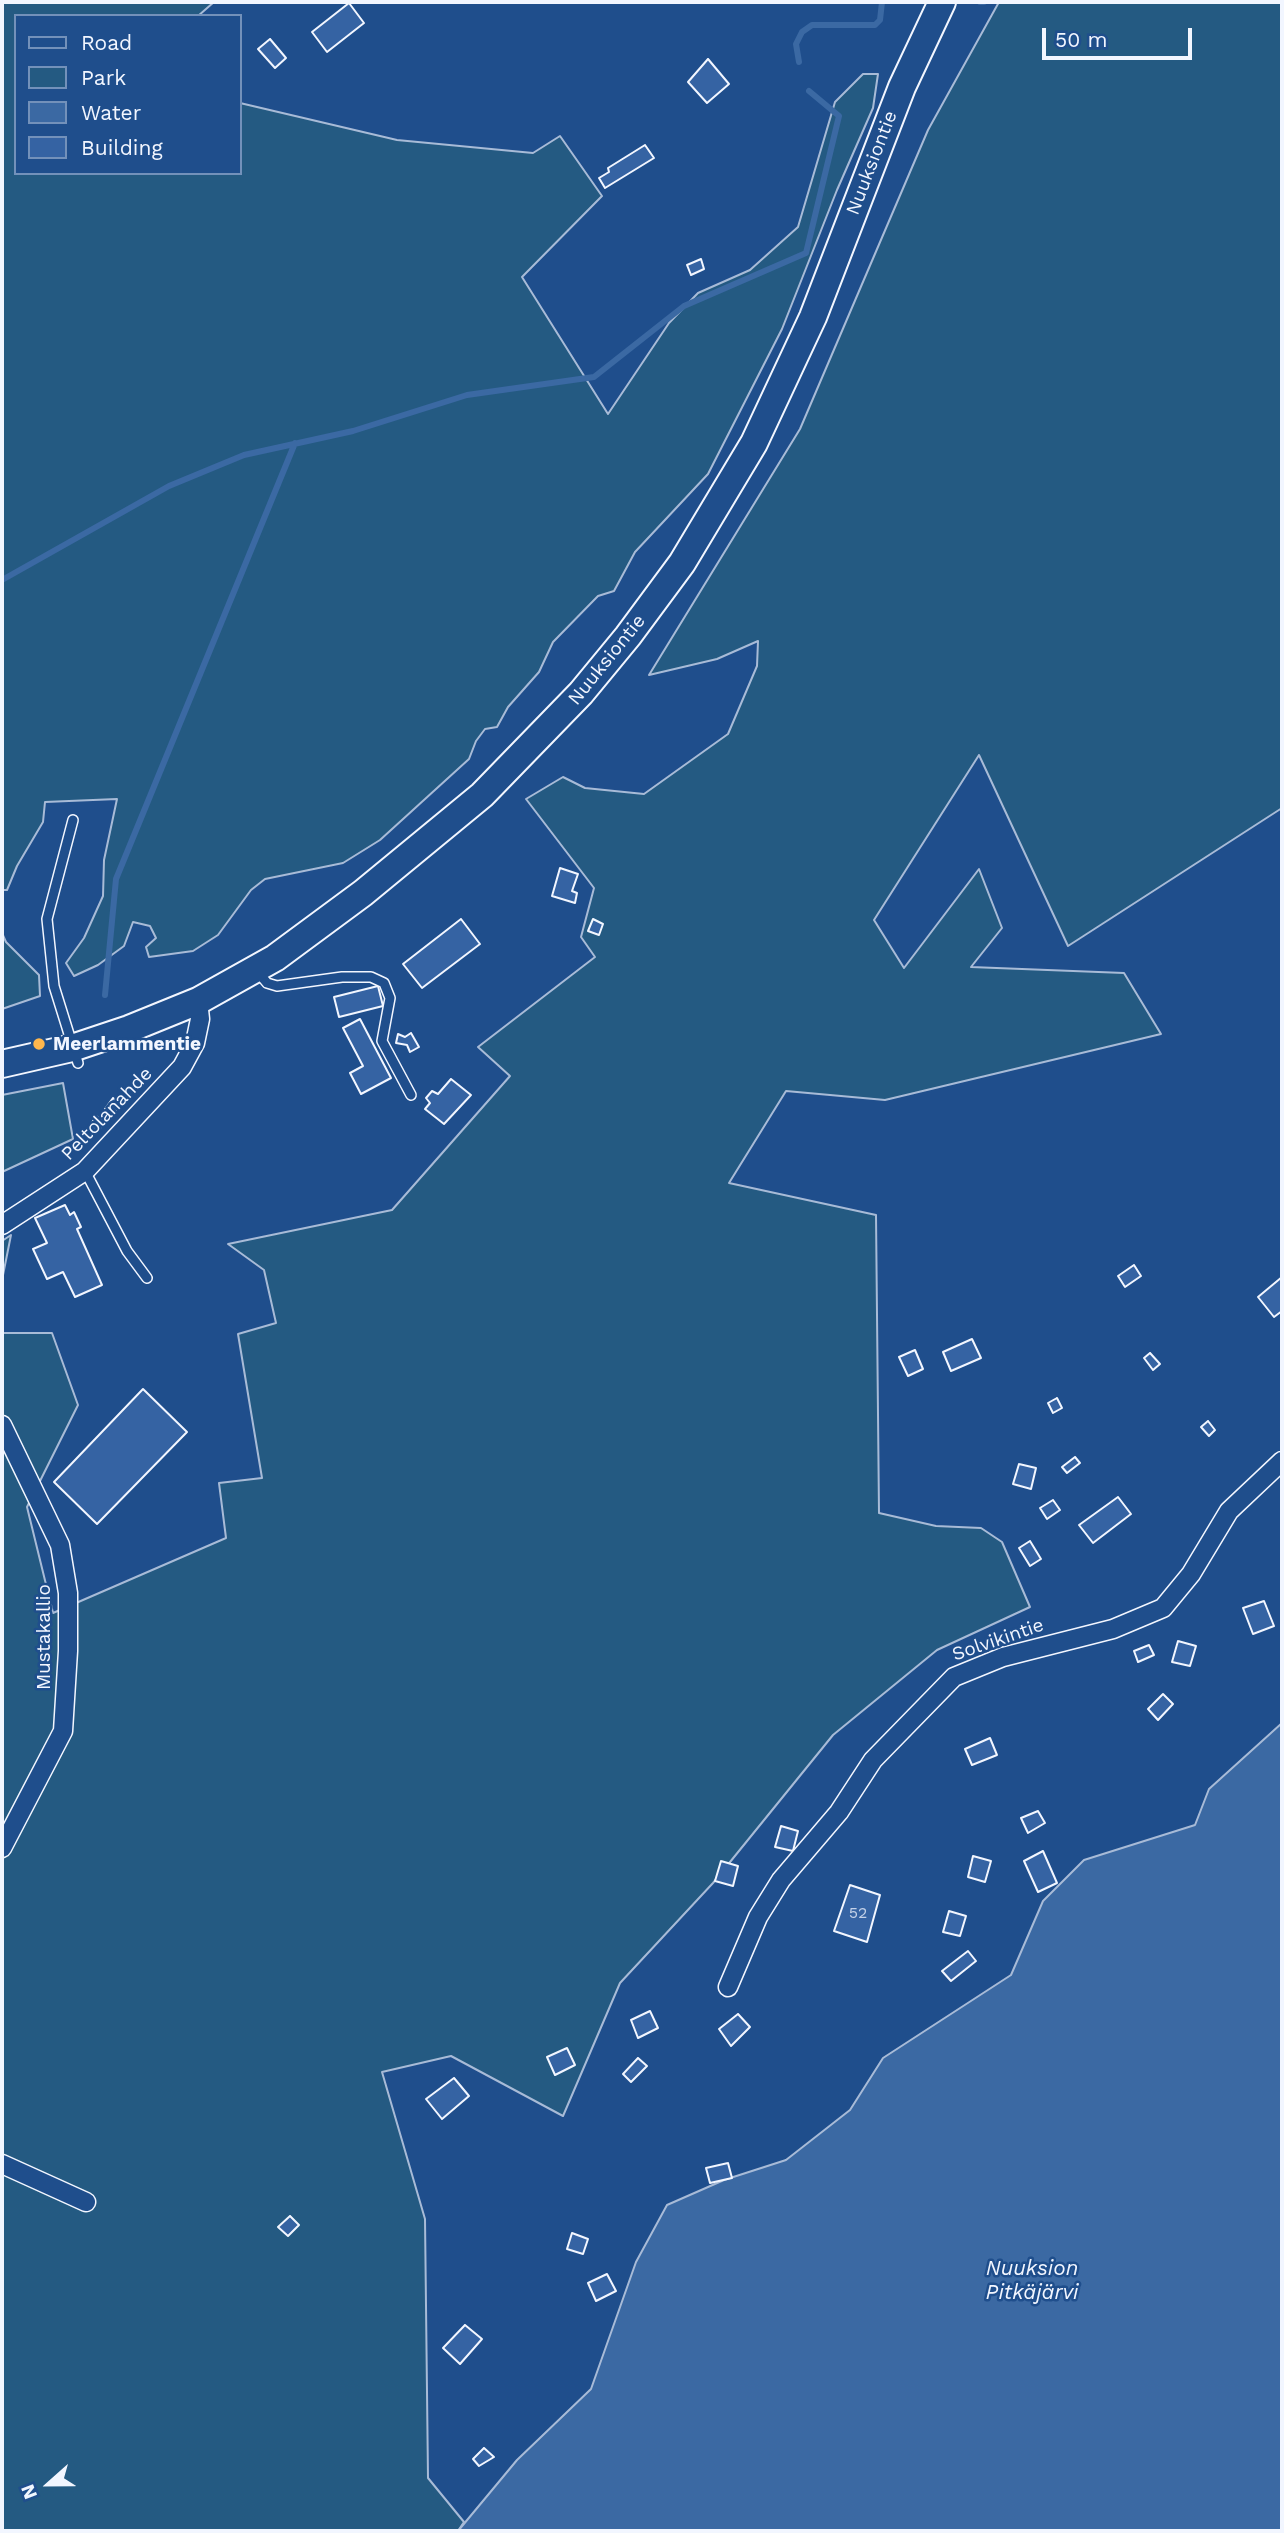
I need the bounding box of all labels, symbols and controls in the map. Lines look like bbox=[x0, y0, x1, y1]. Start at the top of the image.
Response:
legend bbox=[14, 14, 242, 175]
scale bar bbox=[1046, 14, 1196, 58]
text: 50 m bbox=[1055, 27, 1107, 52]
text: Road bbox=[81, 30, 132, 55]
text: Park bbox=[81, 65, 126, 90]
text: Water bbox=[81, 100, 141, 125]
street label: Nuuksiontie bbox=[842, 108, 902, 218]
text: Building bbox=[81, 135, 163, 160]
street label: Nuuksiontie bbox=[564, 610, 650, 710]
place label: Meerlammentie bbox=[53, 1033, 201, 1055]
marker: Meerlammentie bbox=[31, 1036, 47, 1052]
street label: Peltolanahde bbox=[57, 1063, 157, 1165]
street label: Mustakallio bbox=[33, 1584, 55, 1690]
street label: Solvikintie bbox=[949, 1614, 1047, 1666]
house number: 52 bbox=[849, 1903, 867, 1923]
water label: Nuuksion Pitkäjärvi bbox=[986, 2256, 1078, 2306]
north arrow bbox=[14, 2449, 84, 2519]
text: N bbox=[16, 2481, 42, 2502]

